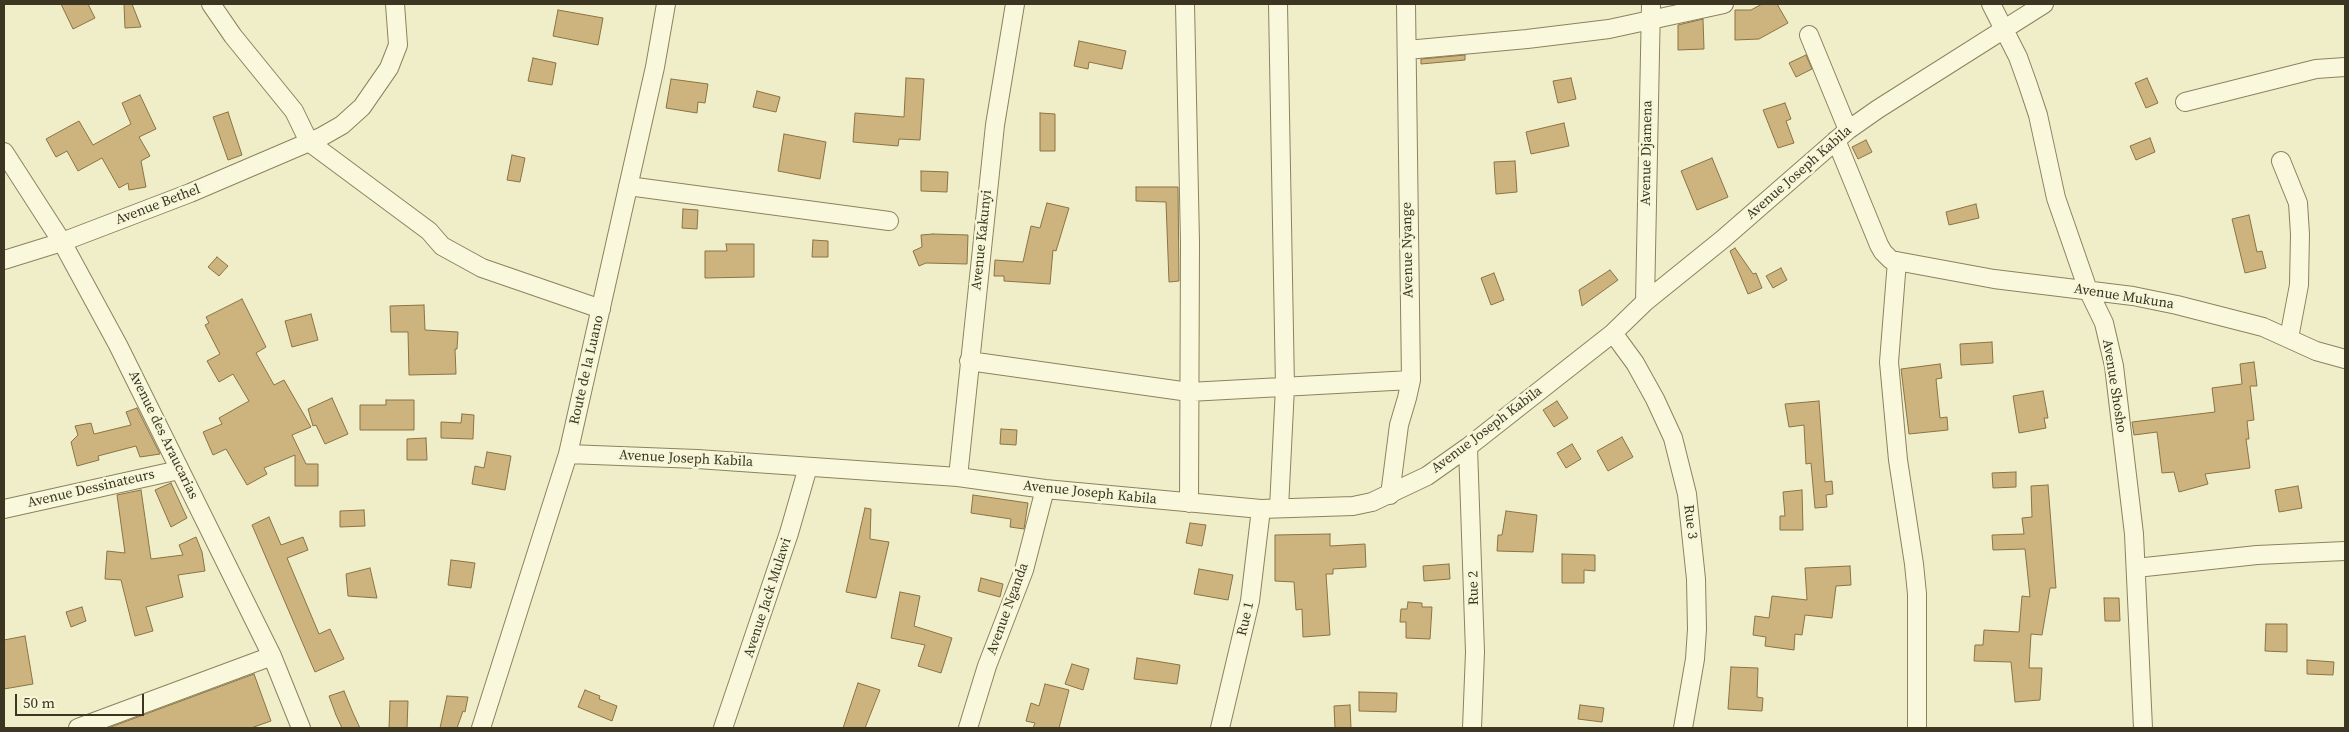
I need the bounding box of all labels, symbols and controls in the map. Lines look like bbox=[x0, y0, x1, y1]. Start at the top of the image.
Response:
street label: Avenue Djamena bbox=[1638, 100, 1656, 206]
street label: Avenue Joseph Kabila bbox=[1743, 123, 1855, 223]
street label: Avenue Bethel bbox=[113, 181, 203, 229]
street label: Avenue Kakunyi bbox=[968, 189, 996, 291]
street label: Avenue Nyange bbox=[1399, 202, 1417, 298]
street label: Avenue Mukuna bbox=[2073, 281, 2175, 313]
street label: Route de la Luano bbox=[566, 314, 608, 426]
street label: Avenue Shosho bbox=[2098, 338, 2130, 434]
street label: Avenue des Araucarias bbox=[125, 368, 201, 502]
street label: Avenue Joseph Kabila bbox=[1428, 383, 1546, 477]
street label: Avenue Joseph Kabila bbox=[618, 447, 754, 471]
street label: Avenue Dessinateurs bbox=[26, 466, 156, 512]
street label: Avenue Joseph Kabila bbox=[1022, 478, 1158, 508]
street label: Rue 3 bbox=[1680, 504, 1700, 540]
street label: Avenue Jack Mulawi bbox=[741, 536, 795, 660]
street label: Avenue Nganda bbox=[984, 561, 1032, 657]
street label: Rue 2 bbox=[1465, 571, 1483, 605]
street label: Rue 1 bbox=[1234, 600, 1258, 638]
scale bar bbox=[18, 684, 146, 716]
text: 50 m bbox=[23, 692, 55, 713]

